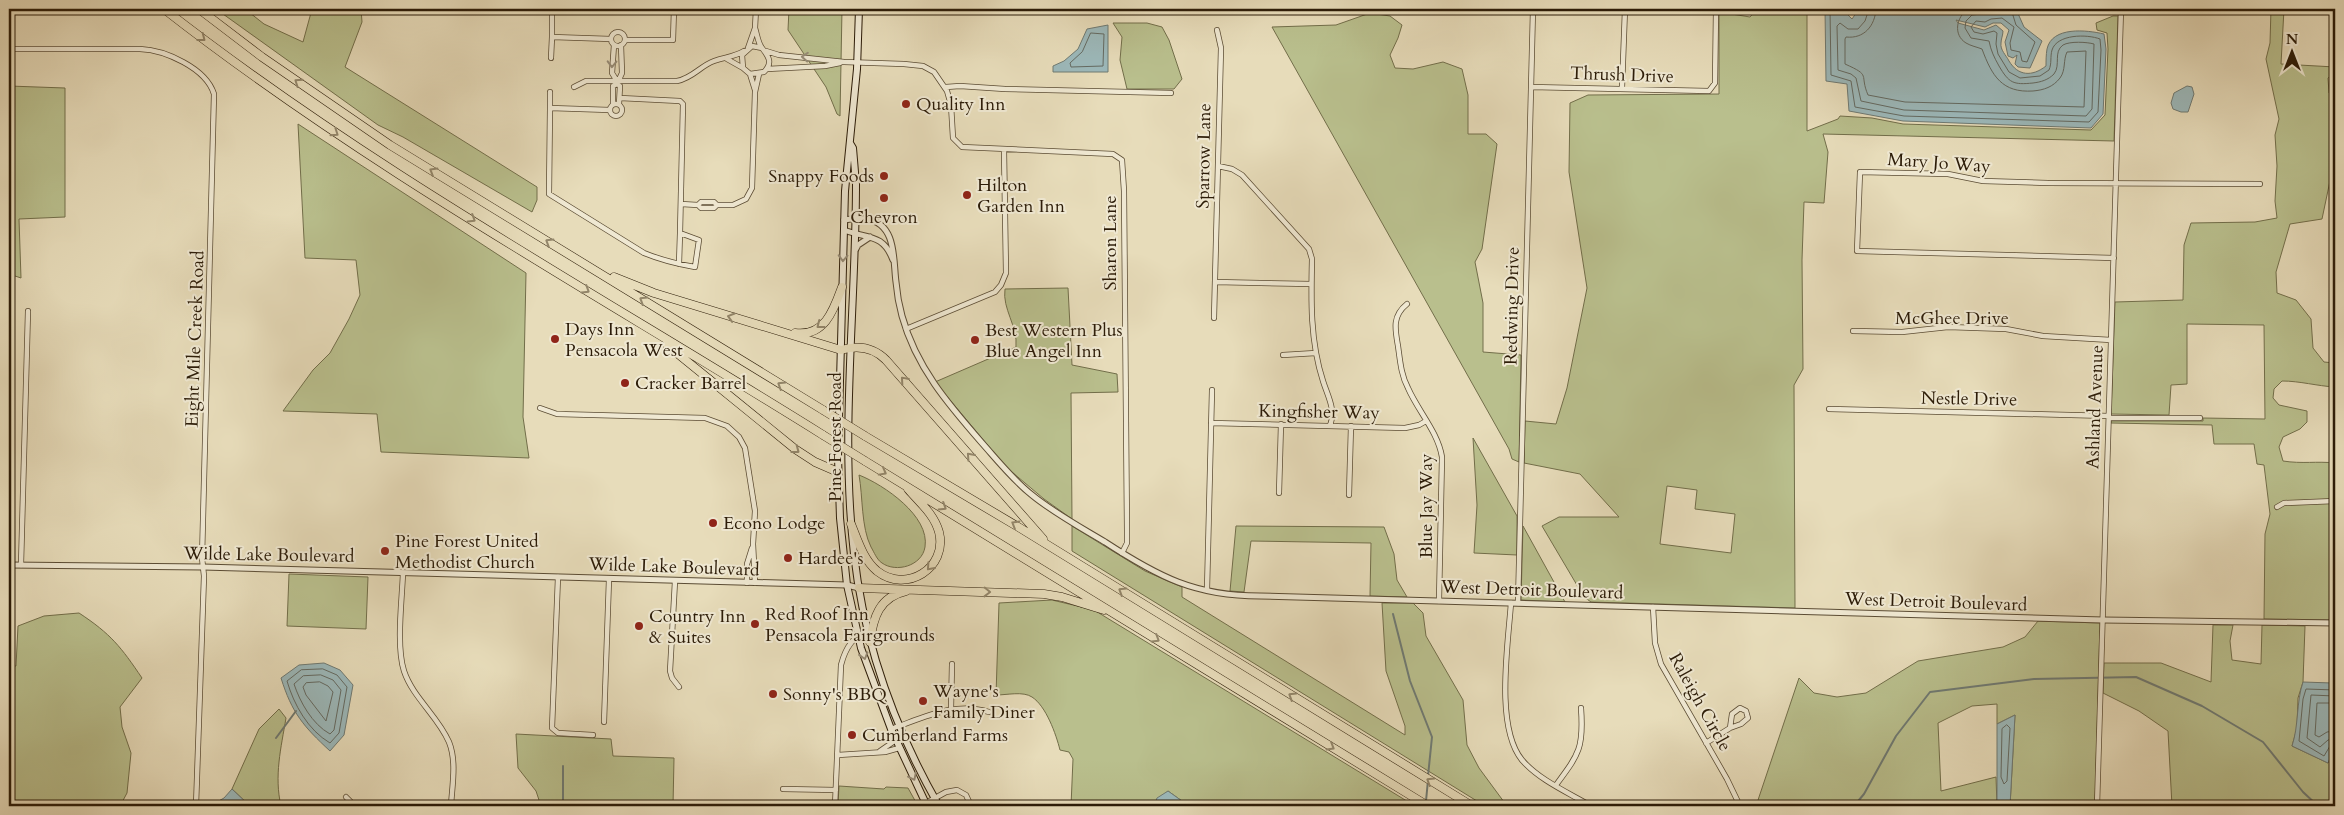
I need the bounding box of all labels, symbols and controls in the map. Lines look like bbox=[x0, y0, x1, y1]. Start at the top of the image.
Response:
north arrow bbox=[2266, 28, 2316, 78]
text: N bbox=[2286, 30, 2298, 49]
one-way arrow bbox=[196, 33, 205, 41]
one-way arrow bbox=[800, 51, 808, 62]
one-way arrow bbox=[607, 60, 617, 68]
street label: Thrush Drive bbox=[1570, 61, 1674, 89]
one-way arrow bbox=[294, 79, 303, 88]
place label: Quality Inn bbox=[916, 92, 1006, 117]
marker: Quality Inn bbox=[900, 98, 912, 110]
street label: Sparrow Lane bbox=[1191, 103, 1217, 209]
one-way arrow bbox=[329, 126, 338, 136]
street label: Mary Jo Way bbox=[1887, 147, 1992, 179]
place label: Snappy Foods bbox=[768, 164, 874, 189]
one-way arrow bbox=[430, 167, 439, 177]
marker: Snappy Foods bbox=[878, 170, 890, 182]
place label: Hilton Garden Inn bbox=[977, 173, 1066, 219]
marker: Hilton Garden Inn bbox=[961, 189, 973, 201]
marker: Chevron bbox=[878, 192, 890, 204]
street label: Sharon Lane bbox=[1098, 195, 1123, 291]
place label: Chevron bbox=[850, 205, 918, 230]
one-way arrow bbox=[467, 213, 476, 223]
one-way arrow bbox=[545, 238, 554, 248]
street label: Redwing Drive bbox=[1498, 247, 1526, 365]
street label: Eight Mile Creek Road bbox=[179, 250, 211, 428]
one-way arrow bbox=[838, 254, 848, 262]
one-way arrow bbox=[580, 283, 589, 293]
one-way arrow bbox=[639, 296, 648, 306]
street label: McGhee Drive bbox=[1895, 306, 2009, 331]
one-way arrow bbox=[727, 312, 735, 322]
place label: Days Inn Pensacola West bbox=[565, 317, 683, 363]
place label: Best Western Plus Blue Angel Inn bbox=[985, 318, 1123, 364]
one-way arrow bbox=[817, 320, 826, 328]
marker: Days Inn Pensacola West bbox=[549, 333, 561, 345]
marker: Best Western Plus Blue Angel Inn bbox=[969, 334, 981, 346]
street label: Ashland Avenue bbox=[2080, 345, 2110, 469]
place label: Cracker Barrel bbox=[635, 371, 747, 396]
street label: Pine Forest Road bbox=[823, 372, 848, 502]
marker: Cracker Barrel bbox=[619, 377, 631, 389]
one-way arrow bbox=[901, 377, 910, 386]
one-way arrow bbox=[778, 381, 787, 391]
street label: Nestle Drive bbox=[1921, 386, 2017, 412]
street label: Kingfisher Way bbox=[1258, 398, 1380, 426]
one-way arrow bbox=[790, 444, 800, 453]
one-way arrow bbox=[967, 452, 976, 461]
street label: Blue Jay Way bbox=[1414, 453, 1439, 559]
one-way arrow bbox=[878, 465, 887, 475]
one-way arrow bbox=[937, 501, 946, 511]
place label: Econo Lodge bbox=[723, 511, 825, 536]
marker: Econo Lodge bbox=[707, 517, 719, 529]
one-way arrow bbox=[1011, 521, 1020, 531]
place label: Pine Forest United Methodist Church bbox=[395, 529, 539, 575]
street label: Wilde Lake Boulevard bbox=[182, 541, 355, 569]
marker: Pine Forest United Methodist Church bbox=[379, 545, 391, 557]
place label: Hardee's bbox=[798, 546, 863, 571]
street label: Wilde Lake Boulevard bbox=[587, 551, 760, 582]
marker: Hardee's bbox=[782, 552, 794, 564]
one-way arrow bbox=[927, 561, 936, 570]
street label: West Detroit Boulevard bbox=[1439, 574, 1624, 606]
one-way arrow bbox=[983, 586, 991, 597]
street label: West Detroit Boulevard bbox=[1843, 586, 2028, 618]
one-way arrow bbox=[1119, 588, 1128, 597]
place label: Red Roof Inn Pensacola Fairgrounds bbox=[765, 602, 935, 648]
place label: Country Inn & Suites bbox=[649, 604, 747, 650]
marker: Red Roof Inn Pensacola Fairgrounds bbox=[749, 618, 761, 630]
marker: Country Inn & Suites bbox=[633, 620, 645, 632]
one-way arrow bbox=[1150, 632, 1159, 642]
street label: Raleigh Circle bbox=[1663, 648, 1737, 756]
one-way arrow bbox=[858, 651, 868, 659]
place label: Wayne's Family Diner bbox=[932, 679, 1035, 725]
place label: Sonny's BBQ bbox=[783, 682, 887, 707]
marker: Sonny's BBQ bbox=[767, 688, 779, 700]
one-way arrow bbox=[1288, 692, 1297, 702]
marker: Wayne's Family Diner bbox=[917, 695, 929, 707]
place label: Cumberland Farms bbox=[862, 723, 1008, 748]
marker: Cumberland Farms bbox=[846, 729, 858, 741]
one-way arrow bbox=[1326, 741, 1335, 750]
one-way arrow bbox=[907, 772, 917, 781]
one-way arrow bbox=[1427, 777, 1436, 787]

